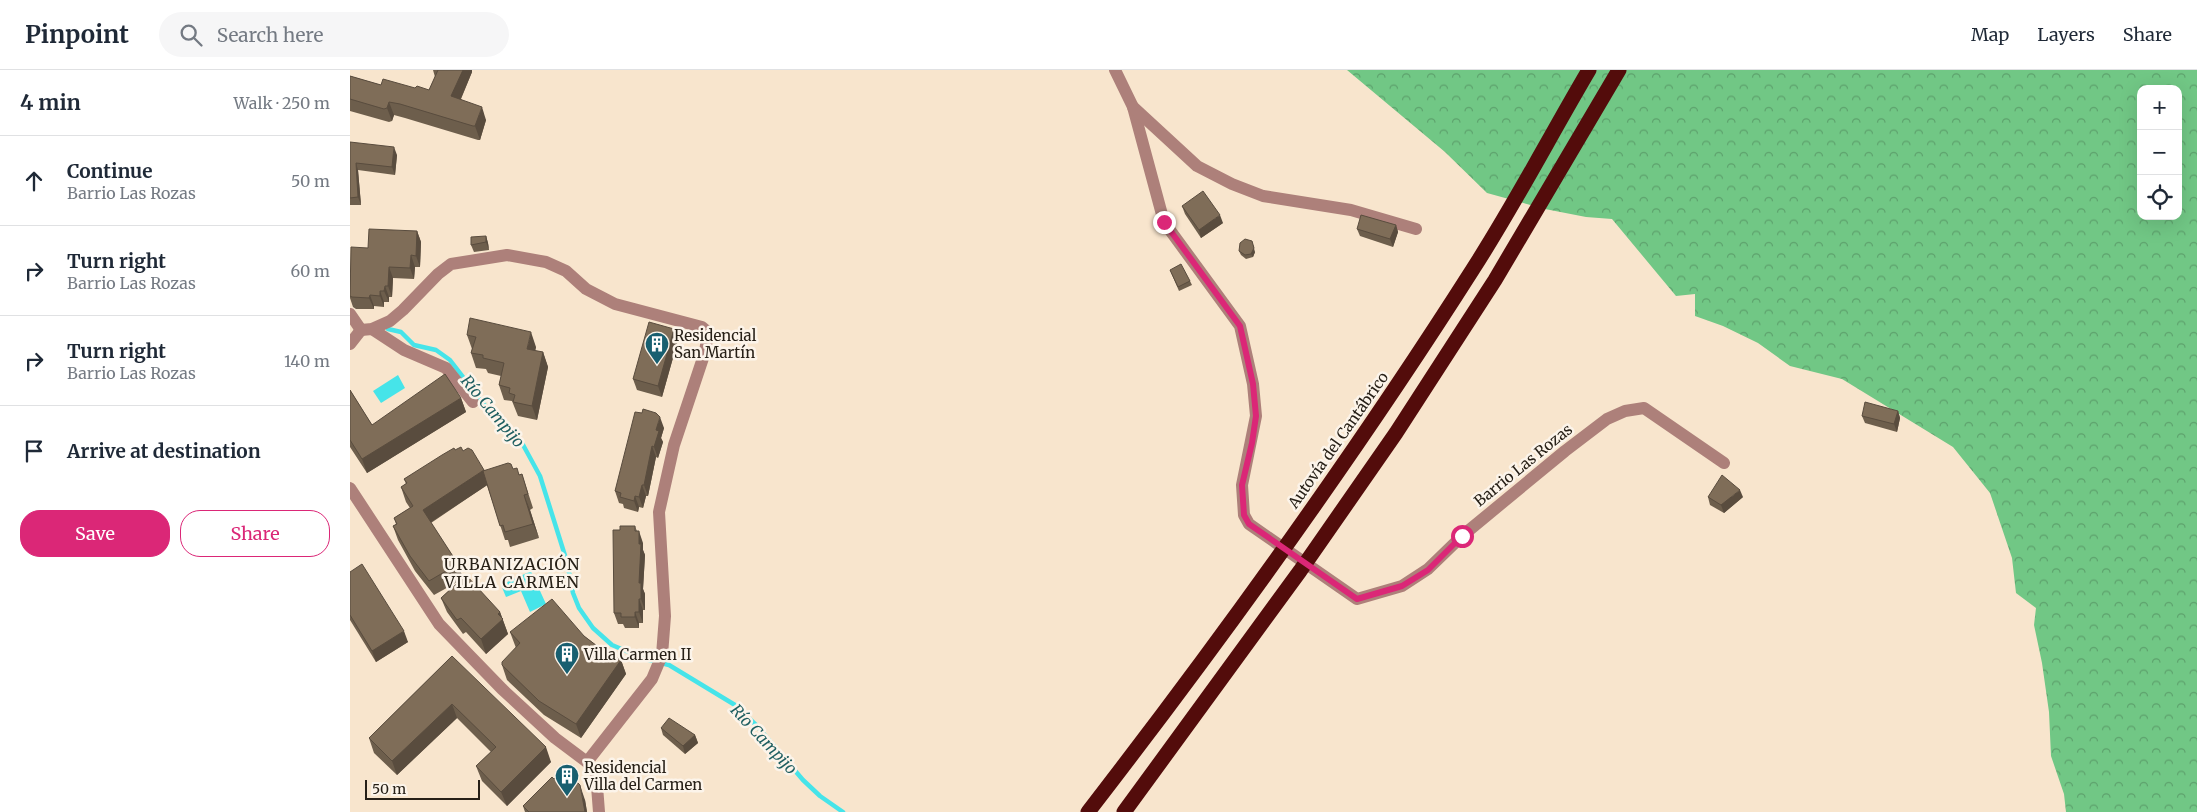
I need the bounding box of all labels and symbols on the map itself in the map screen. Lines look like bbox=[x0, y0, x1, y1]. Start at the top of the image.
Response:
route end bbox=[1153, 211, 1176, 234]
place label: Residencial San Martín bbox=[674, 326, 757, 362]
building icon: Residencial San Martín bbox=[644, 331, 670, 365]
street label: Autovía del Cantábrico bbox=[1283, 368, 1392, 513]
water label: Río Campijo bbox=[457, 371, 529, 451]
street label: Barrio Las Rozas bbox=[1470, 420, 1576, 510]
route start bbox=[1451, 525, 1474, 548]
district label: URBANIZACIÓN VILLA CARMEN bbox=[443, 554, 580, 592]
building icon: Villa Carmen II bbox=[554, 641, 580, 675]
place label: Villa Carmen II bbox=[583, 645, 692, 664]
water label: Río Campijo bbox=[726, 700, 802, 778]
place label: Residencial Villa del Carmen bbox=[583, 758, 702, 794]
building icon: Residencial Villa del Carmen bbox=[554, 763, 580, 797]
scale bar bbox=[365, 777, 480, 800]

